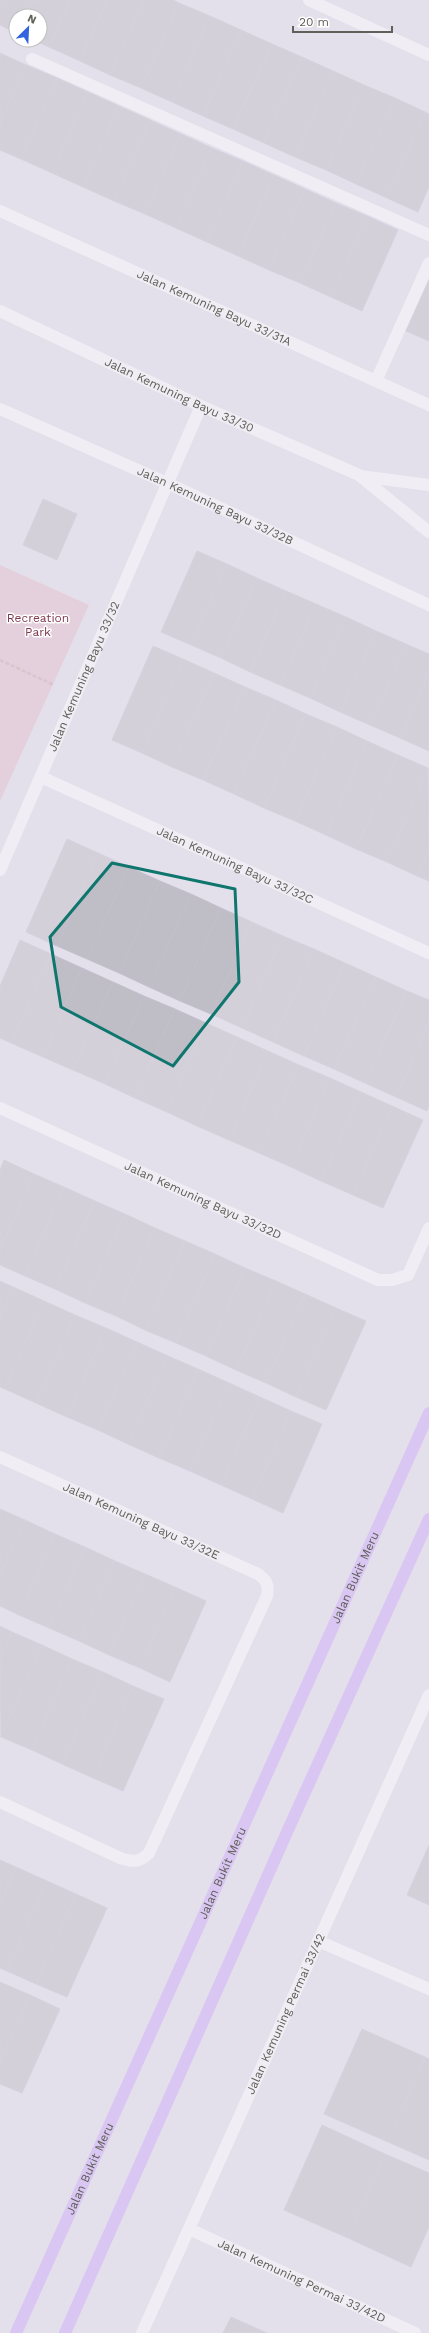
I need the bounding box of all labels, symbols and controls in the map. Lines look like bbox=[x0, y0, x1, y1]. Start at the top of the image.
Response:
north arrow bbox=[8, 8, 48, 48]
scale bar bbox=[293, 8, 392, 34]
text: N bbox=[25, 12, 38, 27]
text: 20 m bbox=[299, 15, 329, 29]
street label: Jalan Kemuning Bayu 33/31A bbox=[135, 267, 294, 349]
street label: Jalan Kemuning Bayu 33/30 bbox=[102, 354, 256, 435]
street label: Jalan Kemuning Bayu 33/32B bbox=[135, 464, 296, 548]
street label: Jalan Kemuning Bayu 33/32 bbox=[45, 599, 123, 754]
park label: Recreation Park bbox=[7, 611, 69, 639]
street label: Jalan Kemuning Bayu 33/32C bbox=[154, 823, 316, 907]
street label: Jalan Kemuning Bayu 33/32D bbox=[122, 1159, 284, 1242]
street label: Jalan Kemuning Bayu 33/32E bbox=[61, 1480, 222, 1563]
street label: Jalan Bukit Meru bbox=[328, 1530, 382, 1626]
street label: Jalan Bukit Meru bbox=[196, 1825, 249, 1921]
street label: Jalan Kemuning Permai 33/42 bbox=[243, 1931, 328, 2096]
street label: Jalan Bukit Meru bbox=[63, 2121, 116, 2217]
street label: Jalan Kemuning Permai 33/42D bbox=[215, 2236, 388, 2326]

